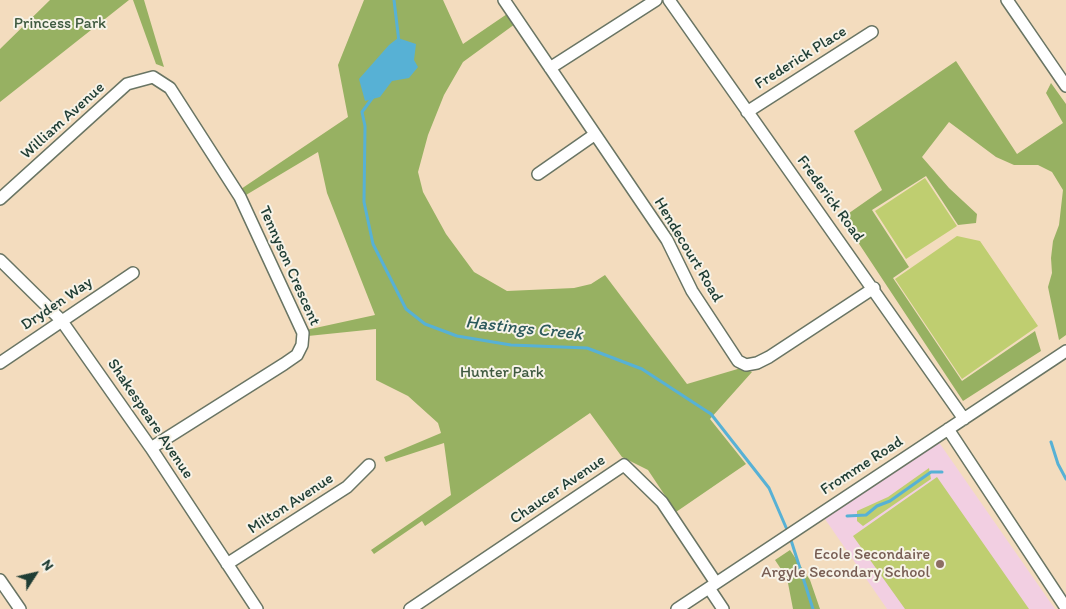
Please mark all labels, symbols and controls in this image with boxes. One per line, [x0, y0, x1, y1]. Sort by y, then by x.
park label: Princess Park [14, 14, 106, 34]
street label: Frederick Place [751, 22, 851, 94]
street label: William Avenue [17, 78, 109, 164]
street label: Frederick Road [792, 152, 868, 246]
street label: Hendecourt Road [649, 194, 727, 306]
street label: Tennyson Crescent [254, 203, 324, 329]
street label: Dryden Way [18, 273, 96, 335]
water label: Hastings Creek [464, 312, 584, 346]
street label: Shakespeare Avenue [103, 355, 197, 483]
park label: Hunter Park [460, 363, 544, 383]
street label: Fromme Road [817, 432, 907, 500]
street label: Chaucer Avenue [507, 451, 609, 529]
street label: Milton Avenue [245, 469, 337, 539]
place label: Ecole Secondaire Argyle Secondary School [761, 545, 930, 583]
north arrow [10, 549, 60, 599]
text: N [38, 556, 57, 574]
marker: Ecole Secondaire Argyle Secondary School [934, 558, 946, 570]

